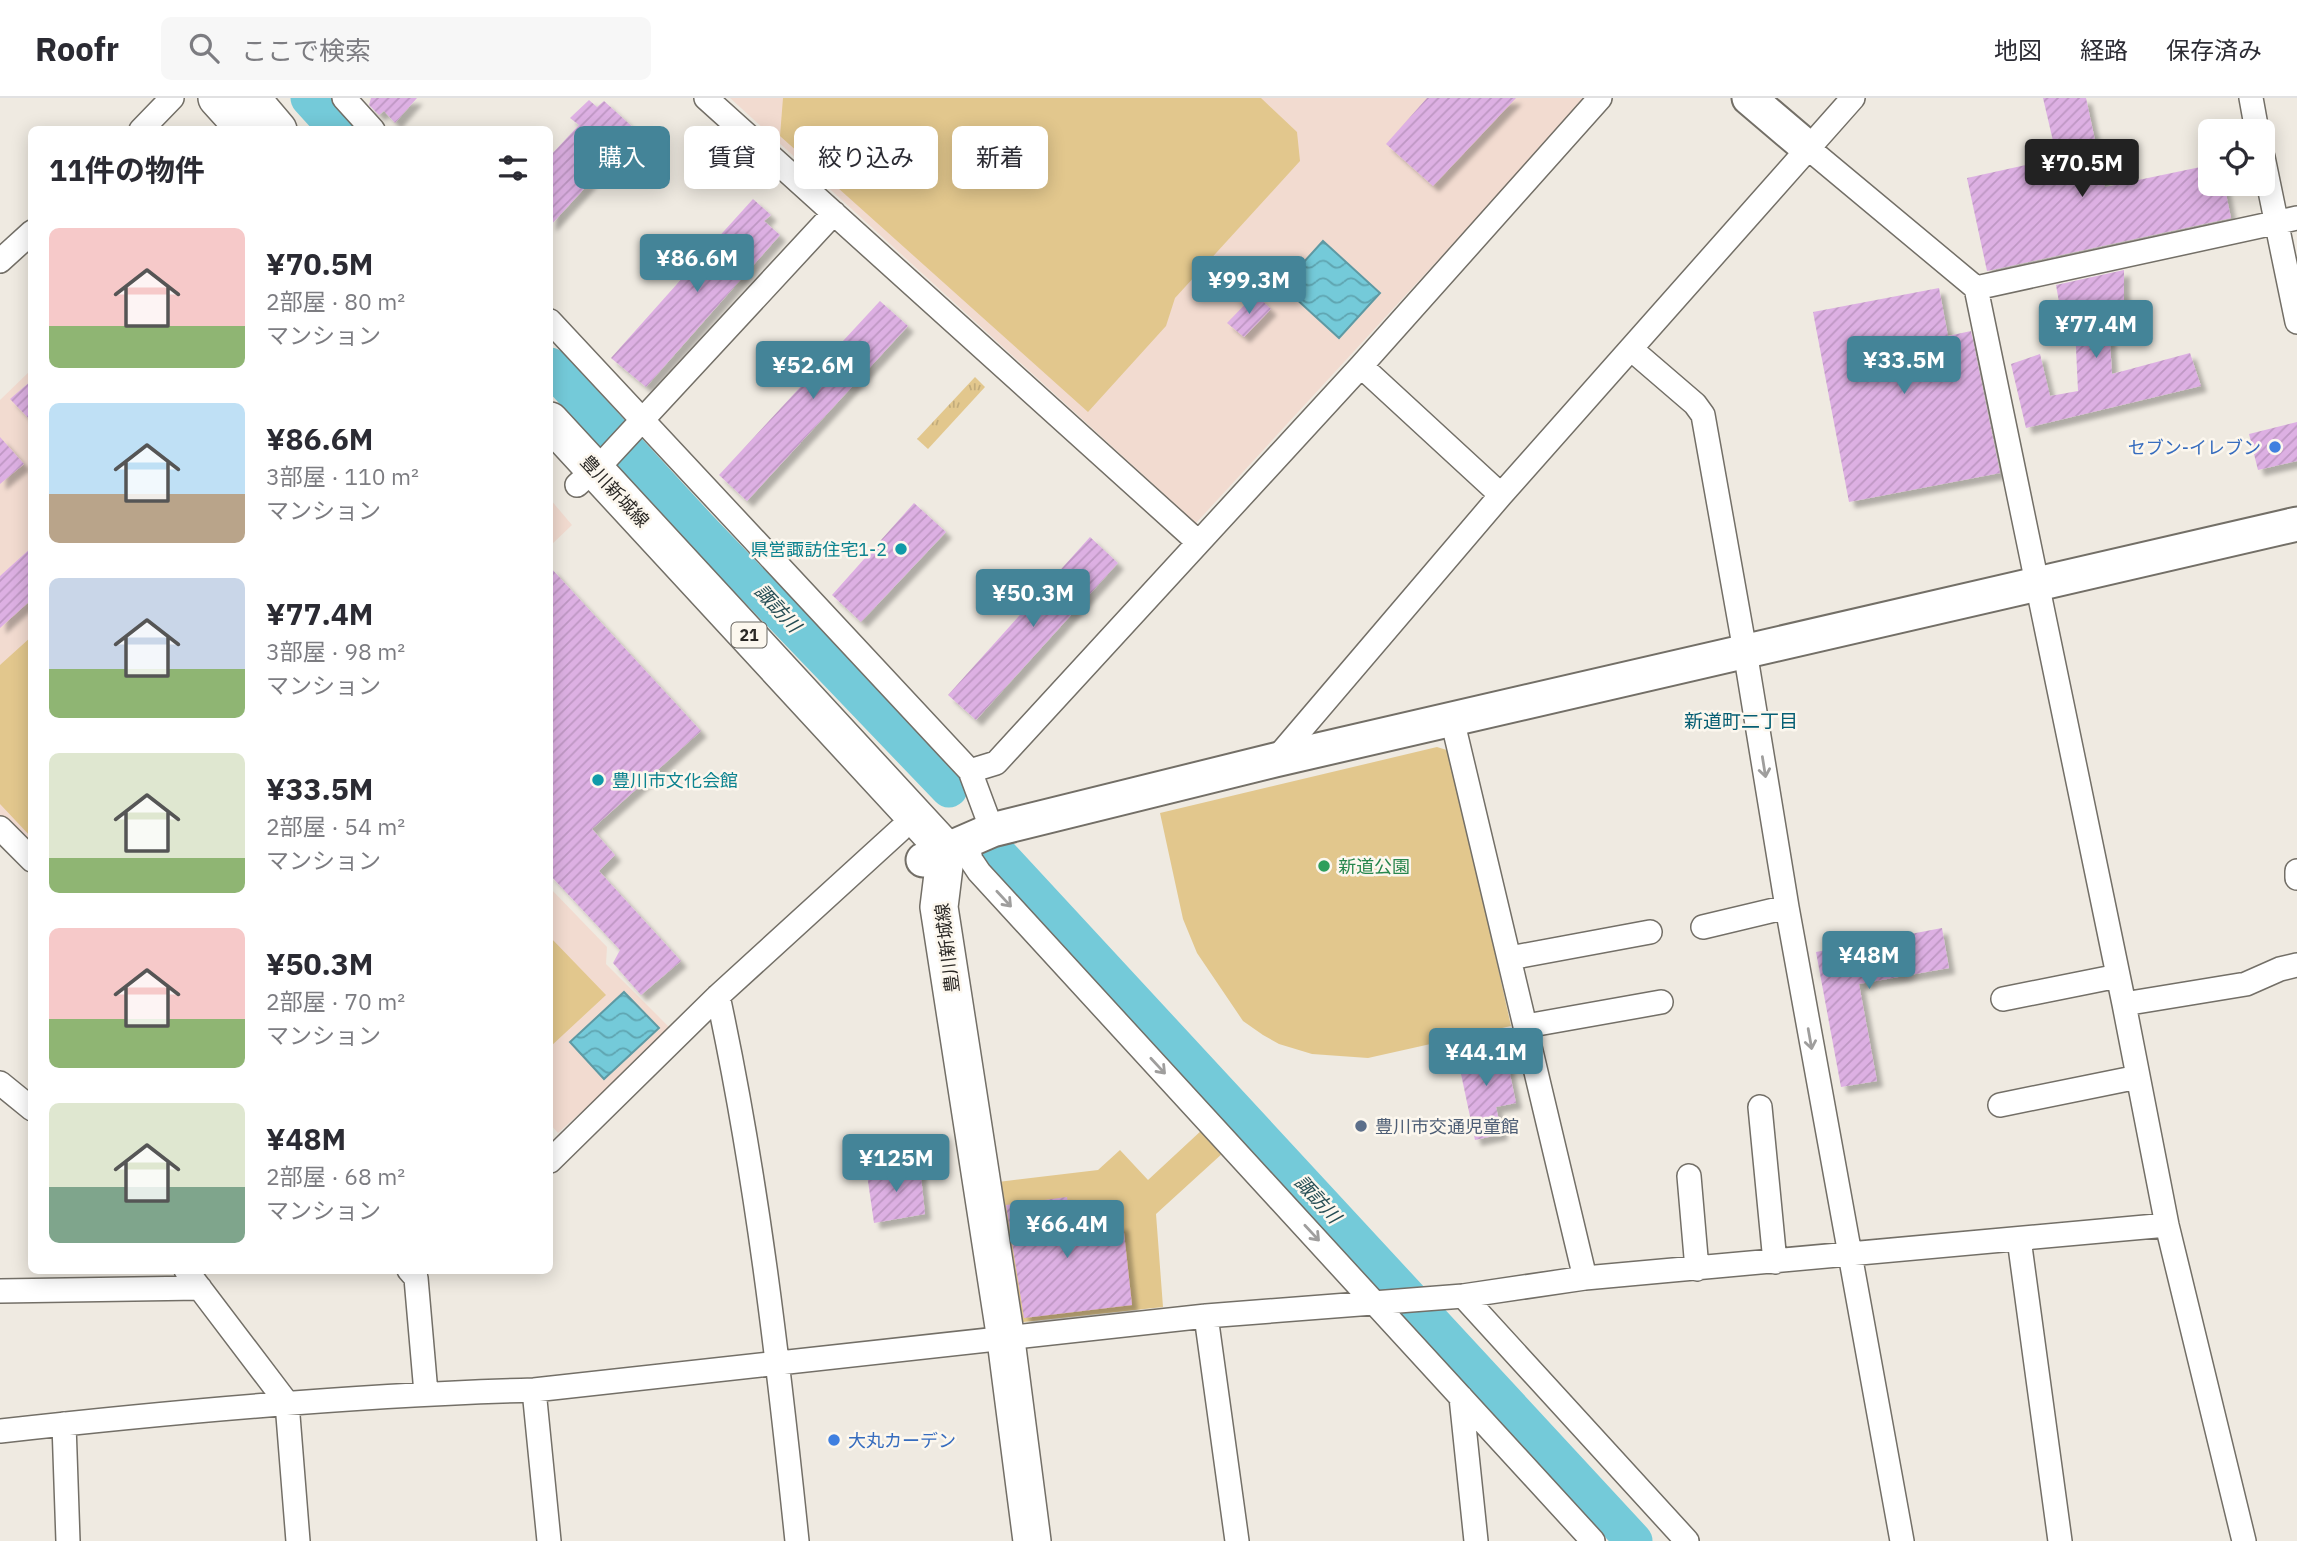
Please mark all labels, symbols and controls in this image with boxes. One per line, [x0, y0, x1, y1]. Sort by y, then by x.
search box [161, 17, 651, 80]
text: Roofr [35, 27, 119, 70]
icon: search [185, 29, 223, 67]
text: ここで検索 [241, 33, 371, 67]
text: 地図 [1994, 34, 2042, 66]
text: 経路 [2080, 34, 2128, 66]
text: 保存済み [2166, 34, 2262, 66]
map controls [2198, 119, 2275, 196]
button: locate [2198, 119, 2275, 196]
chip: 購入 [574, 126, 670, 189]
chip: 賃貸 [684, 126, 780, 189]
chip: 絞り込み [794, 126, 938, 189]
chip: 新着 [952, 126, 1048, 189]
pin: ¥70.5M [2025, 140, 2139, 199]
text: ¥70.5M [2041, 147, 2123, 177]
icon: filters [494, 149, 532, 187]
text: 11件の物件 [49, 150, 205, 189]
pin: ¥86.6M [640, 234, 754, 294]
text: ¥86.6M [656, 242, 738, 272]
text: ¥70.5M [266, 244, 373, 283]
icon: home [105, 256, 189, 340]
pin: ¥99.3M [1192, 256, 1306, 316]
text: ¥99.3M [1208, 264, 1290, 294]
text: 2部屋 · 80 m² [266, 286, 405, 316]
pin: ¥77.4M [2039, 300, 2153, 360]
text: ¥77.4M [2055, 308, 2137, 338]
text: マンション [266, 320, 381, 350]
pin: ¥33.5M [1847, 336, 1961, 396]
pin: ¥52.6M [756, 342, 870, 401]
text: ¥33.5M [1863, 344, 1945, 374]
text: ¥52.6M [772, 349, 854, 379]
text: ¥86.6M [266, 419, 373, 458]
icon: home [105, 431, 189, 515]
place label: セブン-イレブン [2128, 436, 2261, 459]
marker: セブン-イレブン [2267, 439, 2283, 455]
street label: 豊川新城線 [576, 450, 654, 532]
text: 3部屋 · 110 m² [266, 461, 419, 491]
text: マンション [266, 495, 381, 525]
place label: 県営諏訪住宅1-2 [750, 538, 887, 561]
marker: 県営諏訪住宅1-2 [893, 541, 909, 557]
pin: ¥50.3M [976, 570, 1090, 629]
text: ¥50.3M [992, 577, 1074, 607]
water label: 諏訪川 [750, 579, 808, 638]
text: ¥77.4M [266, 594, 373, 633]
icon: home [105, 606, 189, 690]
road number: 21 [732, 622, 766, 648]
text: 3部屋 · 98 m² [266, 636, 405, 666]
text: マンション [266, 670, 381, 700]
district label: 新道町二丁目 [1684, 709, 1798, 733]
one-way arrow [1758, 755, 1771, 778]
text: ¥33.5M [266, 769, 373, 808]
place label: 豊川市文化会館 [612, 769, 738, 792]
marker: 豊川市文化会館 [590, 772, 606, 788]
icon: home [105, 781, 189, 865]
text: 2部屋 · 54 m² [266, 811, 405, 841]
text: マンション [266, 845, 381, 875]
place label: 新道公園 [1338, 855, 1410, 878]
marker: 新道公園 [1316, 858, 1332, 874]
one-way arrow [995, 890, 1012, 907]
street label: 豊川新城線 [930, 902, 964, 994]
pin: ¥48M [1828, 932, 1910, 991]
text: ¥48M [1838, 939, 1900, 969]
text: ¥50.3M [266, 944, 373, 983]
icon: home [105, 956, 189, 1040]
text: 2部屋 · 70 m² [266, 986, 405, 1016]
text: マンション [266, 1020, 381, 1050]
one-way arrow [1804, 1027, 1817, 1050]
pin: ¥44.1M [1429, 1028, 1543, 1088]
text: ¥44.1M [1445, 1036, 1527, 1066]
one-way arrow [1150, 1057, 1166, 1075]
place label: 豊川市交通児童館 [1375, 1115, 1519, 1138]
marker: 豊川市交通児童館 [1353, 1118, 1369, 1134]
text: ¥48M [266, 1119, 346, 1158]
icon: home [105, 1131, 189, 1215]
pin: ¥125M [847, 1134, 945, 1194]
text: ¥125M [858, 1142, 934, 1172]
text: 2部屋 · 68 m² [266, 1161, 405, 1191]
water label: 諏訪川 [1290, 1170, 1348, 1229]
text: マンション [266, 1195, 381, 1225]
pin: ¥66.4M [1010, 1200, 1124, 1260]
text: ¥66.4M [1026, 1208, 1108, 1238]
one-way arrow [1304, 1224, 1321, 1241]
place label: 大丸カーデン [848, 1429, 956, 1452]
marker: 大丸カーデン [826, 1432, 842, 1448]

